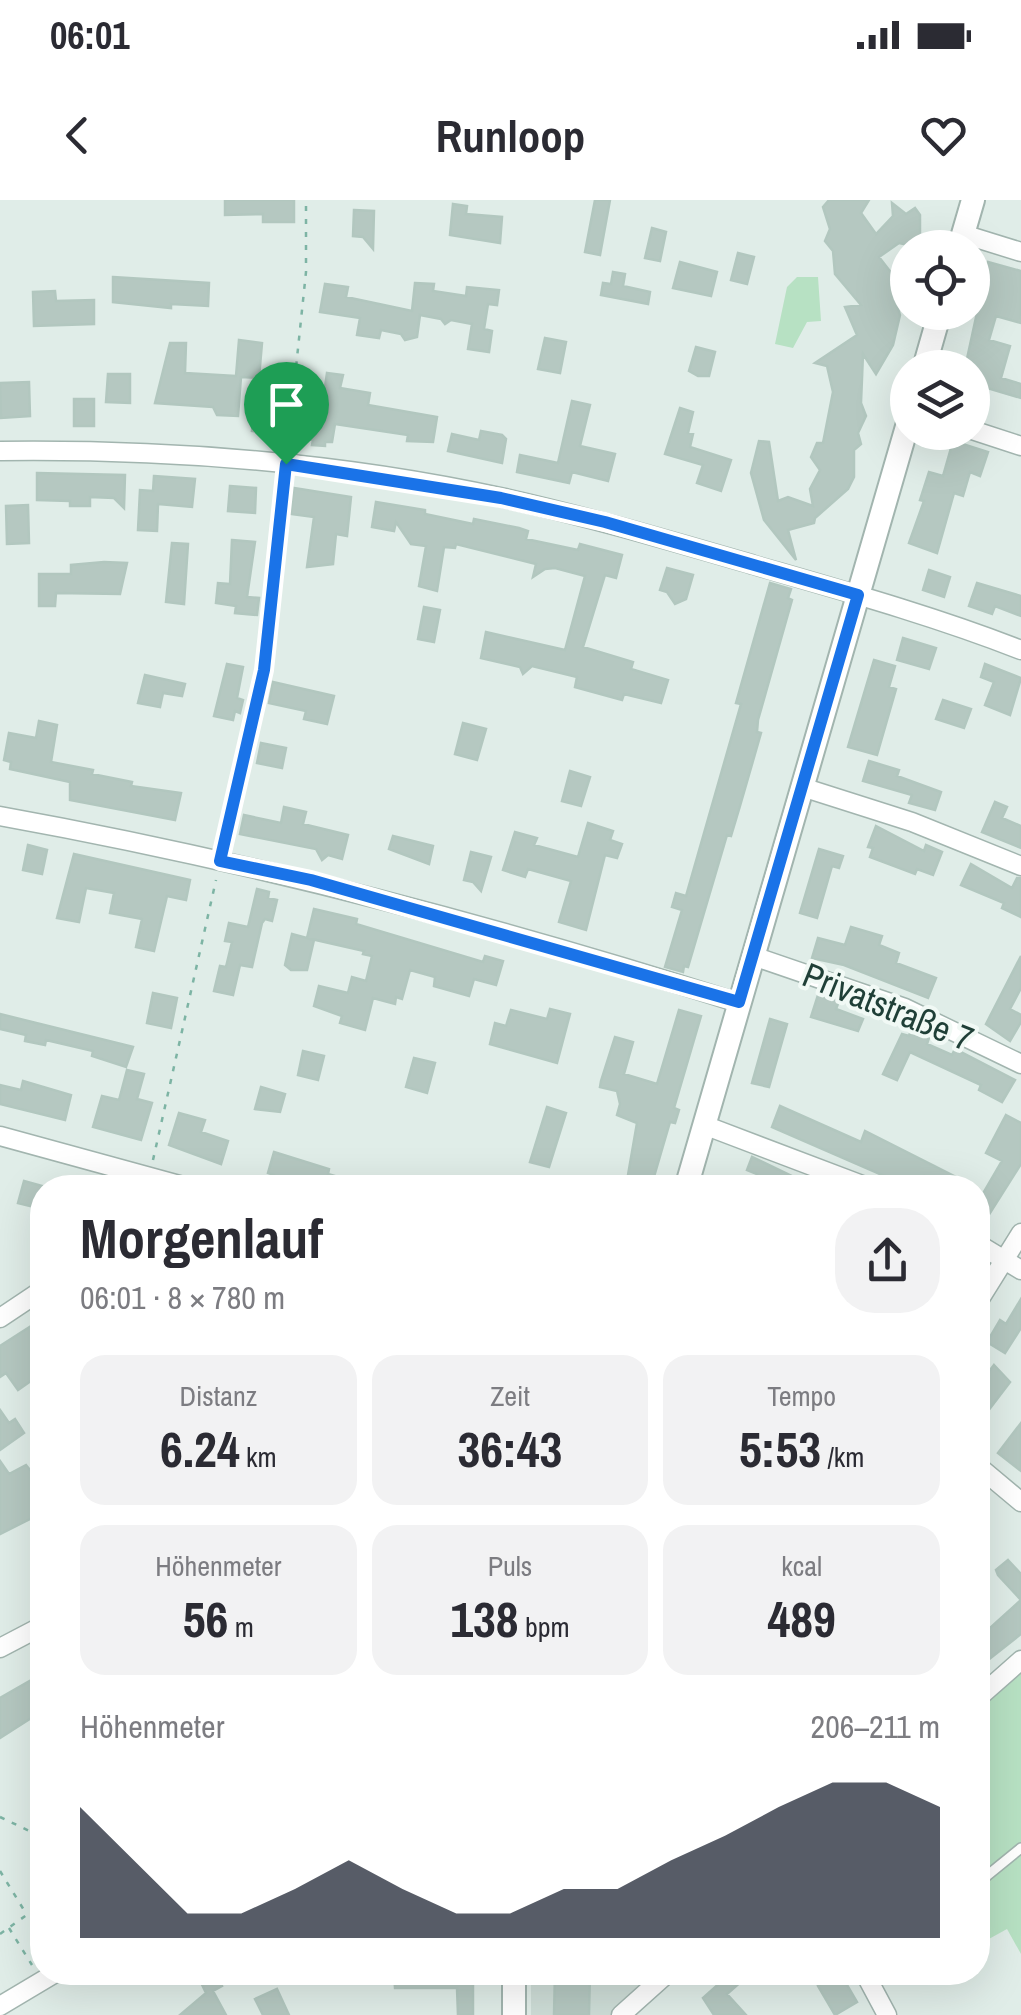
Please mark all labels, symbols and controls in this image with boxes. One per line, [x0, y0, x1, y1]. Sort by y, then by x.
text: 06:01 [50, 10, 130, 61]
text: Runloop [436, 105, 585, 166]
icon: back [50, 108, 105, 163]
icon: heart [916, 108, 971, 163]
map controls [890, 230, 990, 450]
button: locate [890, 230, 990, 330]
button: layers [890, 350, 990, 450]
pin [244, 362, 329, 465]
icon: arrive [259, 377, 314, 432]
street label: Privatstraße 7 [796, 951, 981, 1062]
text: Morgenlauf [80, 1201, 323, 1275]
button: share [835, 1208, 940, 1313]
text: 06:01 · 8 × 780 m [80, 1276, 285, 1319]
text: Distanz [179, 1377, 257, 1415]
text: Zeit [490, 1377, 530, 1415]
text: Tempo [767, 1377, 836, 1415]
text: 6.24 [160, 1415, 240, 1483]
text: 36:43 [458, 1415, 562, 1483]
text: 5:53 [739, 1415, 821, 1483]
text: km [240, 1438, 277, 1476]
text: /km [821, 1438, 864, 1476]
text: Höhenmeter [155, 1547, 282, 1585]
text: Puls [488, 1547, 532, 1585]
text: kcal [781, 1547, 822, 1585]
text: 56 [183, 1585, 228, 1653]
text: 138 [450, 1585, 519, 1653]
text: 489 [767, 1585, 836, 1653]
text: m [228, 1608, 254, 1646]
text: bpm [519, 1608, 570, 1646]
text: Höhenmeter [80, 1705, 224, 1748]
text: 206–211 m [811, 1705, 940, 1748]

